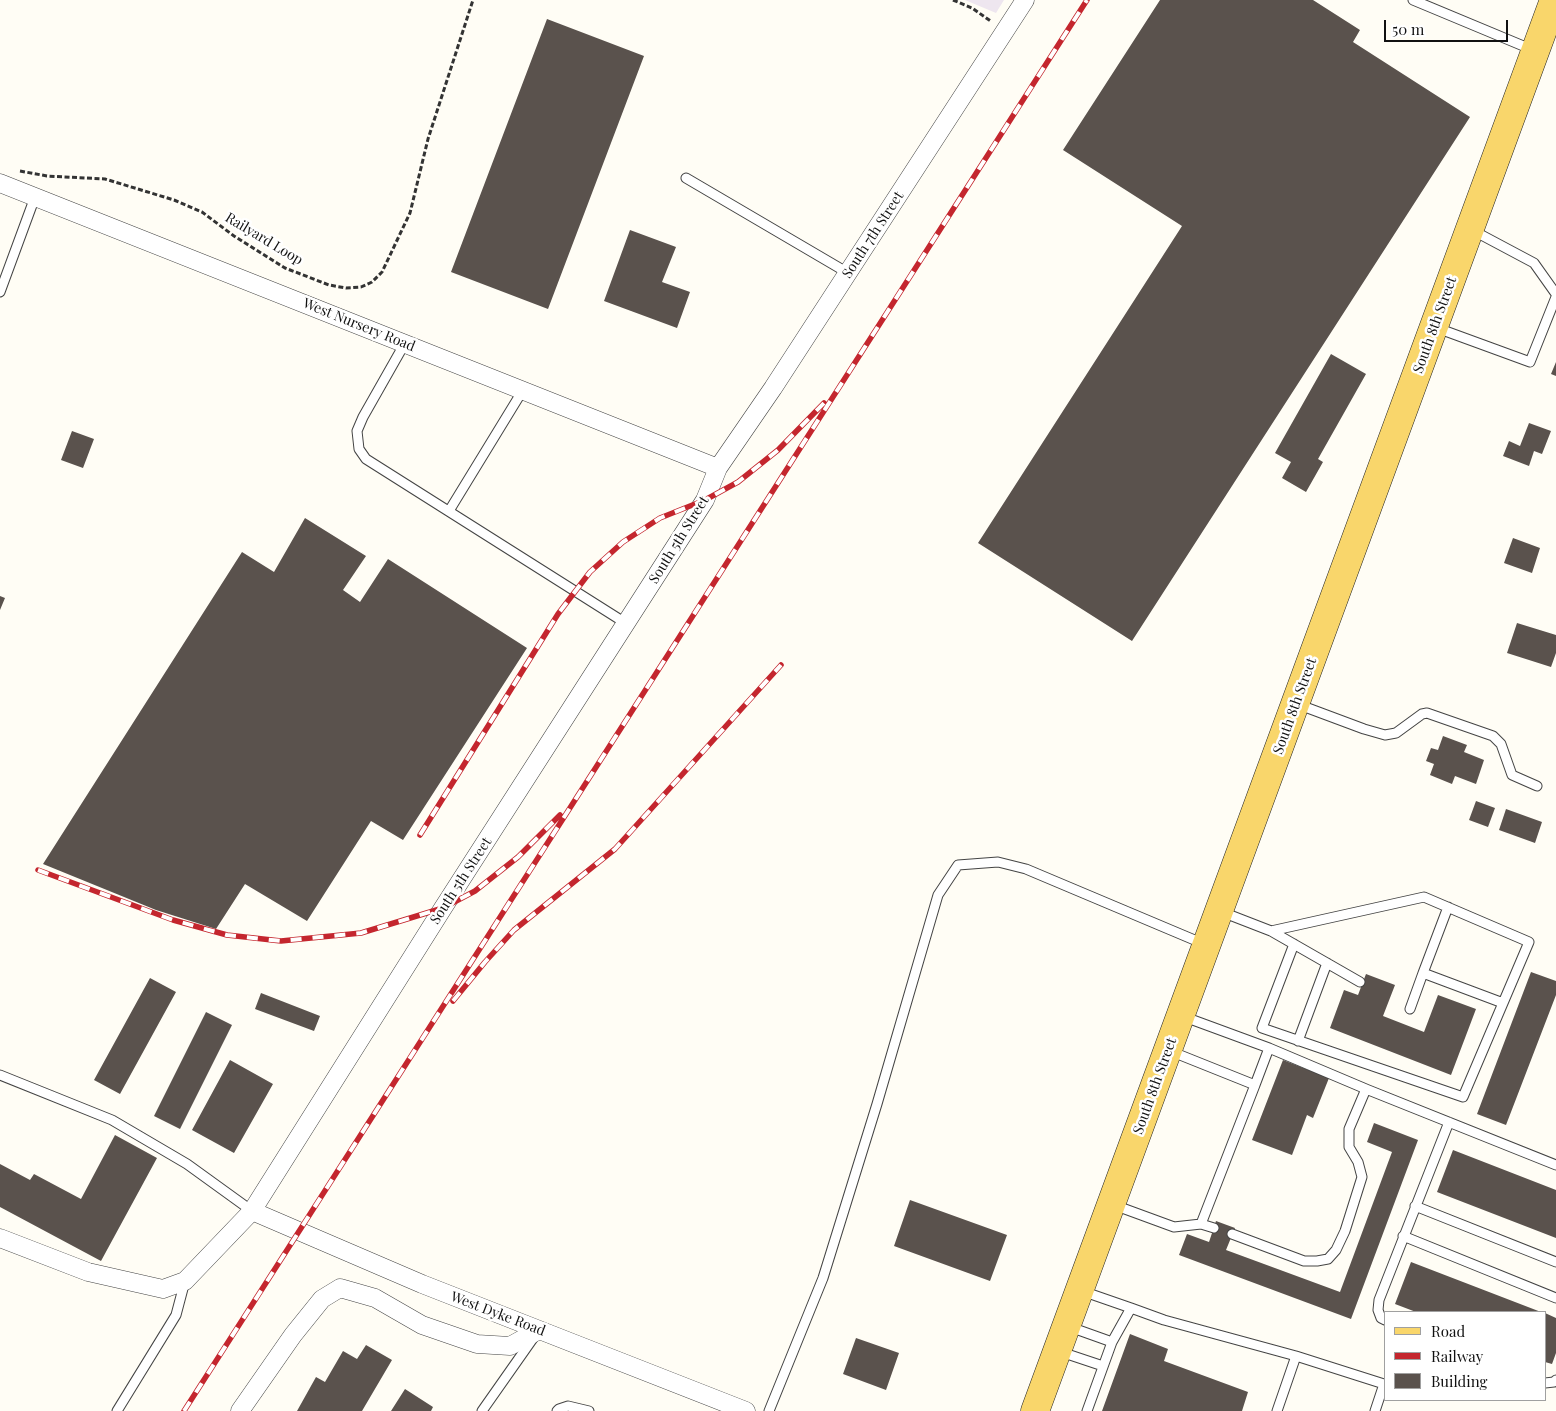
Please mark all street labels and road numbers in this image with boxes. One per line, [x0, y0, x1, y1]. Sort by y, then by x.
street label: South 7th Street [839, 188, 907, 282]
street label: Railyard Loop [222, 209, 306, 269]
street label: South 8th Street [1410, 274, 1460, 376]
street label: West Nursery Road [300, 295, 418, 355]
street label: South 5th Street [645, 493, 713, 587]
street label: South 8th Street [1270, 655, 1320, 757]
street label: South 5th Street [427, 834, 495, 928]
street label: South 8th Street [1130, 1035, 1180, 1137]
street label: West Dyke Road [448, 1288, 548, 1340]

